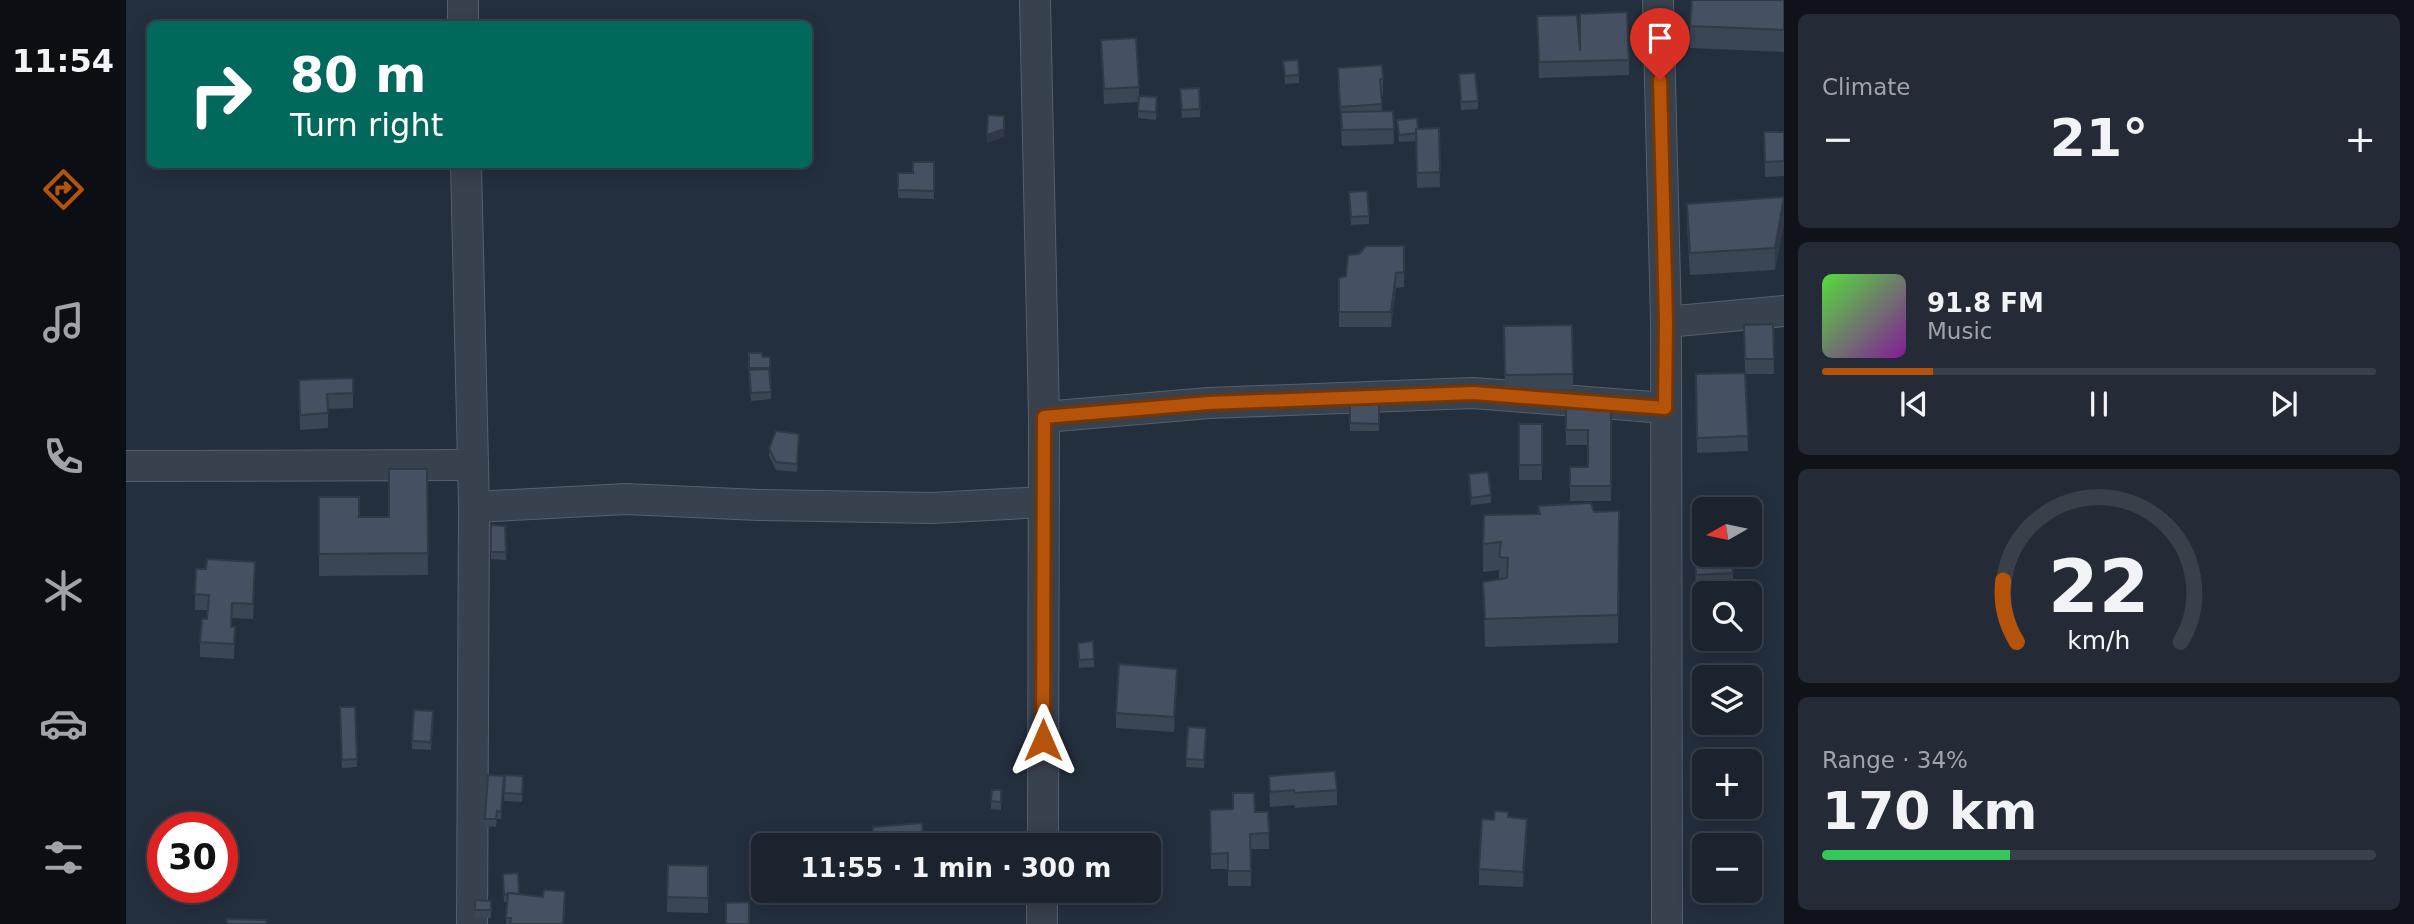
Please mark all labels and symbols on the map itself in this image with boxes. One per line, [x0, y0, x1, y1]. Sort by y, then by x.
pin [1630, 8, 1690, 80]
north arrow [1692, 497, 1762, 567]
position arrow [1006, 703, 1080, 777]
speed limit sign: 30 [147, 812, 238, 903]

